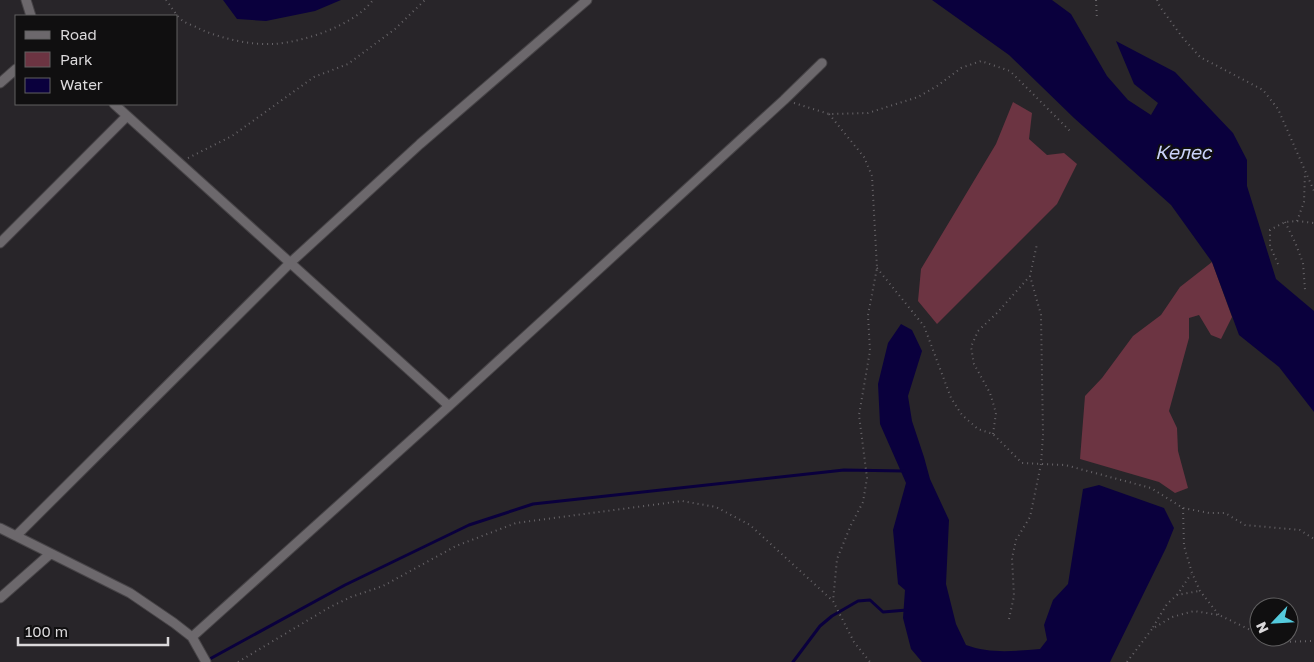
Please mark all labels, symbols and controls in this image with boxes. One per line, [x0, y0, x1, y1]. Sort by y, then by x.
legend [15, 15, 178, 105]
text: Road [60, 25, 97, 43]
text: Park [60, 50, 93, 68]
text: Water [60, 75, 103, 93]
water label: Келес [1155, 140, 1213, 163]
north arrow [1249, 597, 1299, 647]
scale bar [18, 614, 168, 646]
text: N [1252, 619, 1272, 636]
text: 100 m [25, 622, 68, 640]

